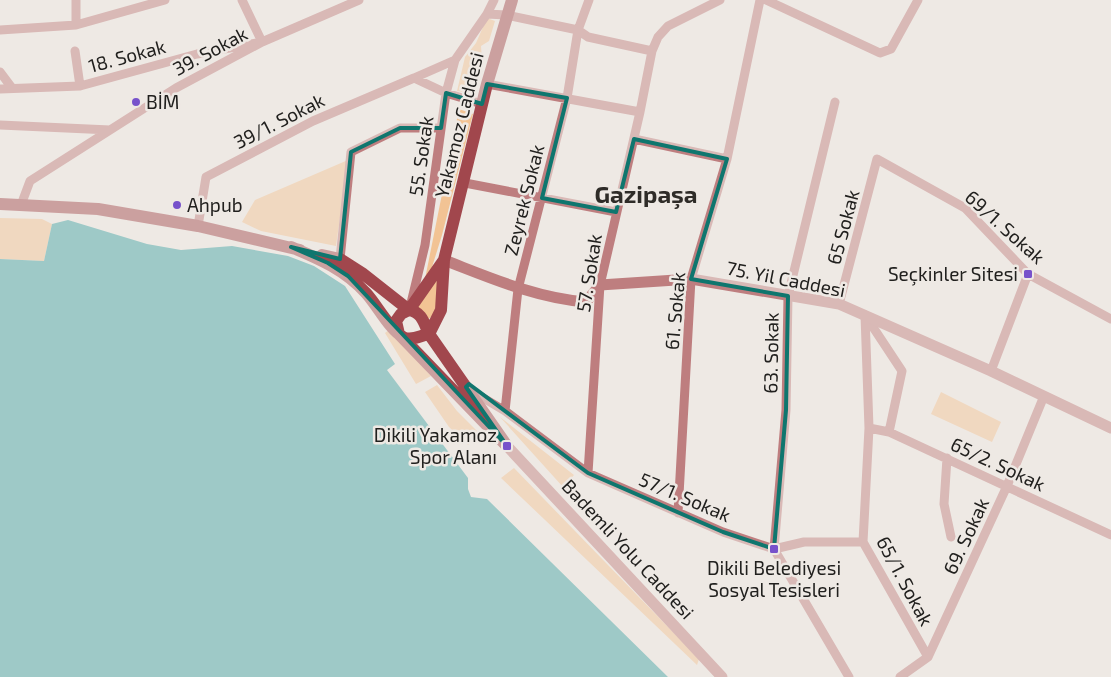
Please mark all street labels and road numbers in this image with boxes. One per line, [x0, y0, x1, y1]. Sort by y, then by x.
street label: 39. Sokak [168, 21, 251, 80]
street label: 18. Sokak [86, 34, 168, 77]
street label: Yakamoz Caddesi [429, 50, 488, 200]
street label: 39/1. Sokak [230, 88, 328, 153]
street label: 55. Sokak [404, 114, 438, 197]
street label: Zeyrek Sokak [499, 142, 548, 258]
street label: 69/1. Sokak [961, 185, 1050, 268]
street label: 65 Sokak [822, 187, 864, 267]
street label: 57. Sokak [571, 232, 606, 314]
street label: 75. Yil Caddesi [725, 256, 847, 301]
street label: 61. Sokak [660, 271, 689, 351]
street label: 63. Sokak [758, 312, 783, 394]
street label: 65/2. Sokak [947, 432, 1049, 496]
street label: 57/1. Sokak [636, 467, 735, 526]
street label: Bademli Yolu Caddesi [558, 474, 699, 623]
street label: 69. Sokak [938, 494, 993, 578]
street label: 65/1. Sokak [872, 532, 939, 630]

